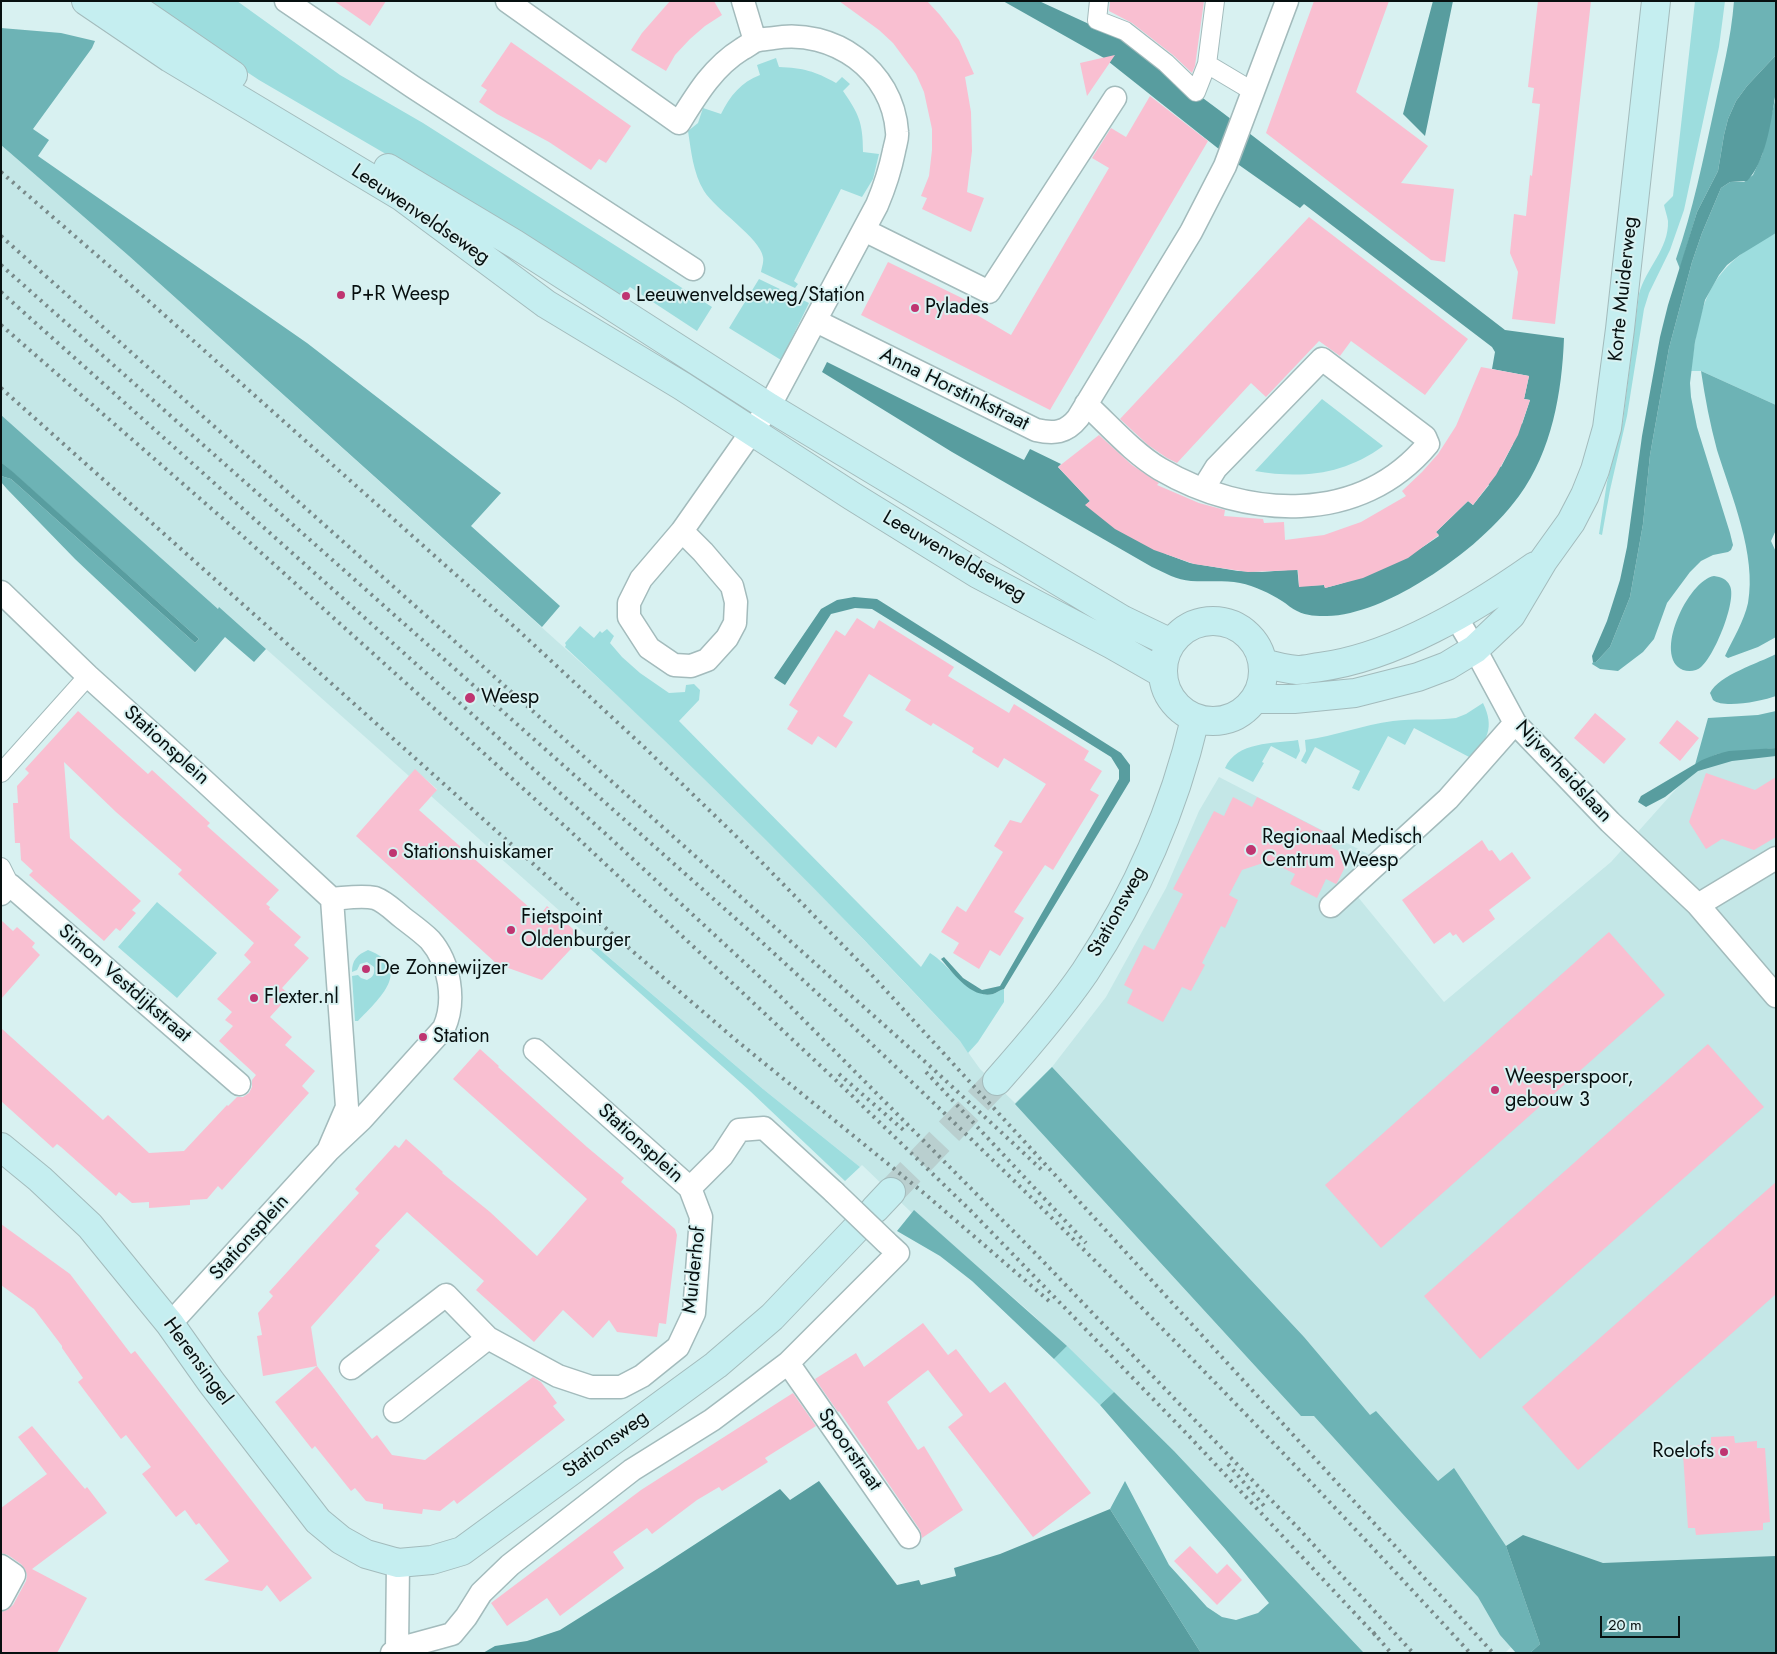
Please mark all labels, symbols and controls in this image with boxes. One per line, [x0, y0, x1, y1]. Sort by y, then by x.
street label: Leeuwenveldseweg [346, 160, 494, 270]
street label: Korte Muiderweg [1604, 215, 1644, 363]
place label: P+R Weesp [351, 283, 450, 307]
place label: Leeuwenveldseweg/Station [636, 284, 865, 308]
marker: P+R Weesp [335, 289, 347, 301]
marker: Leeuwenveldseweg/Station [620, 290, 632, 302]
place label: Pylades [925, 296, 989, 320]
marker: Pylades [909, 302, 921, 314]
street label: Anna Horstinkstraat [875, 343, 1033, 437]
street label: Leeuwenveldseweg [878, 506, 1030, 608]
place label: Weesp [481, 686, 539, 710]
marker: Weesp [463, 691, 477, 705]
street label: Stationsplein [118, 701, 214, 791]
street label: Nijverheidslaan [1509, 716, 1617, 828]
place label: Regionaal Medisch Centrum Weesp [1262, 826, 1423, 873]
place label: Stationshuiskamer [403, 841, 553, 865]
marker: Regionaal Medisch Centrum Weesp [1244, 843, 1258, 857]
marker: Stationshuiskamer [387, 847, 399, 859]
street label: Stationsweg [1083, 863, 1153, 961]
place label: Fietspoint Oldenburger [521, 906, 631, 953]
street label: Simon Vestdijkstraat [53, 920, 195, 1048]
marker: Fietspoint Oldenburger [505, 924, 517, 936]
place label: De Zonnewijzer [376, 957, 508, 981]
marker: De Zonnewijzer [360, 963, 372, 975]
place label: Flexter.nl [264, 986, 339, 1010]
marker: Flexter.nl [248, 992, 260, 1004]
place label: Station [433, 1025, 490, 1049]
marker: Station [417, 1031, 429, 1043]
place label: Weesperspoor, gebouw 3 [1505, 1066, 1634, 1113]
marker: Weesperspoor, gebouw 3 [1489, 1084, 1501, 1096]
street label: Stationsplein [592, 1099, 688, 1189]
street label: Stationsplein [205, 1190, 295, 1286]
street label: Muiderhof [678, 1225, 712, 1315]
street label: Herensingel [157, 1314, 237, 1410]
street label: Spoorstraat [812, 1404, 886, 1496]
street label: Stationsweg [559, 1406, 653, 1484]
place label: Roelofs [1652, 1440, 1714, 1464]
marker: Roelofs [1718, 1446, 1730, 1458]
scale bar [1602, 1606, 1682, 1638]
text: 20 m [1608, 1614, 1642, 1636]

